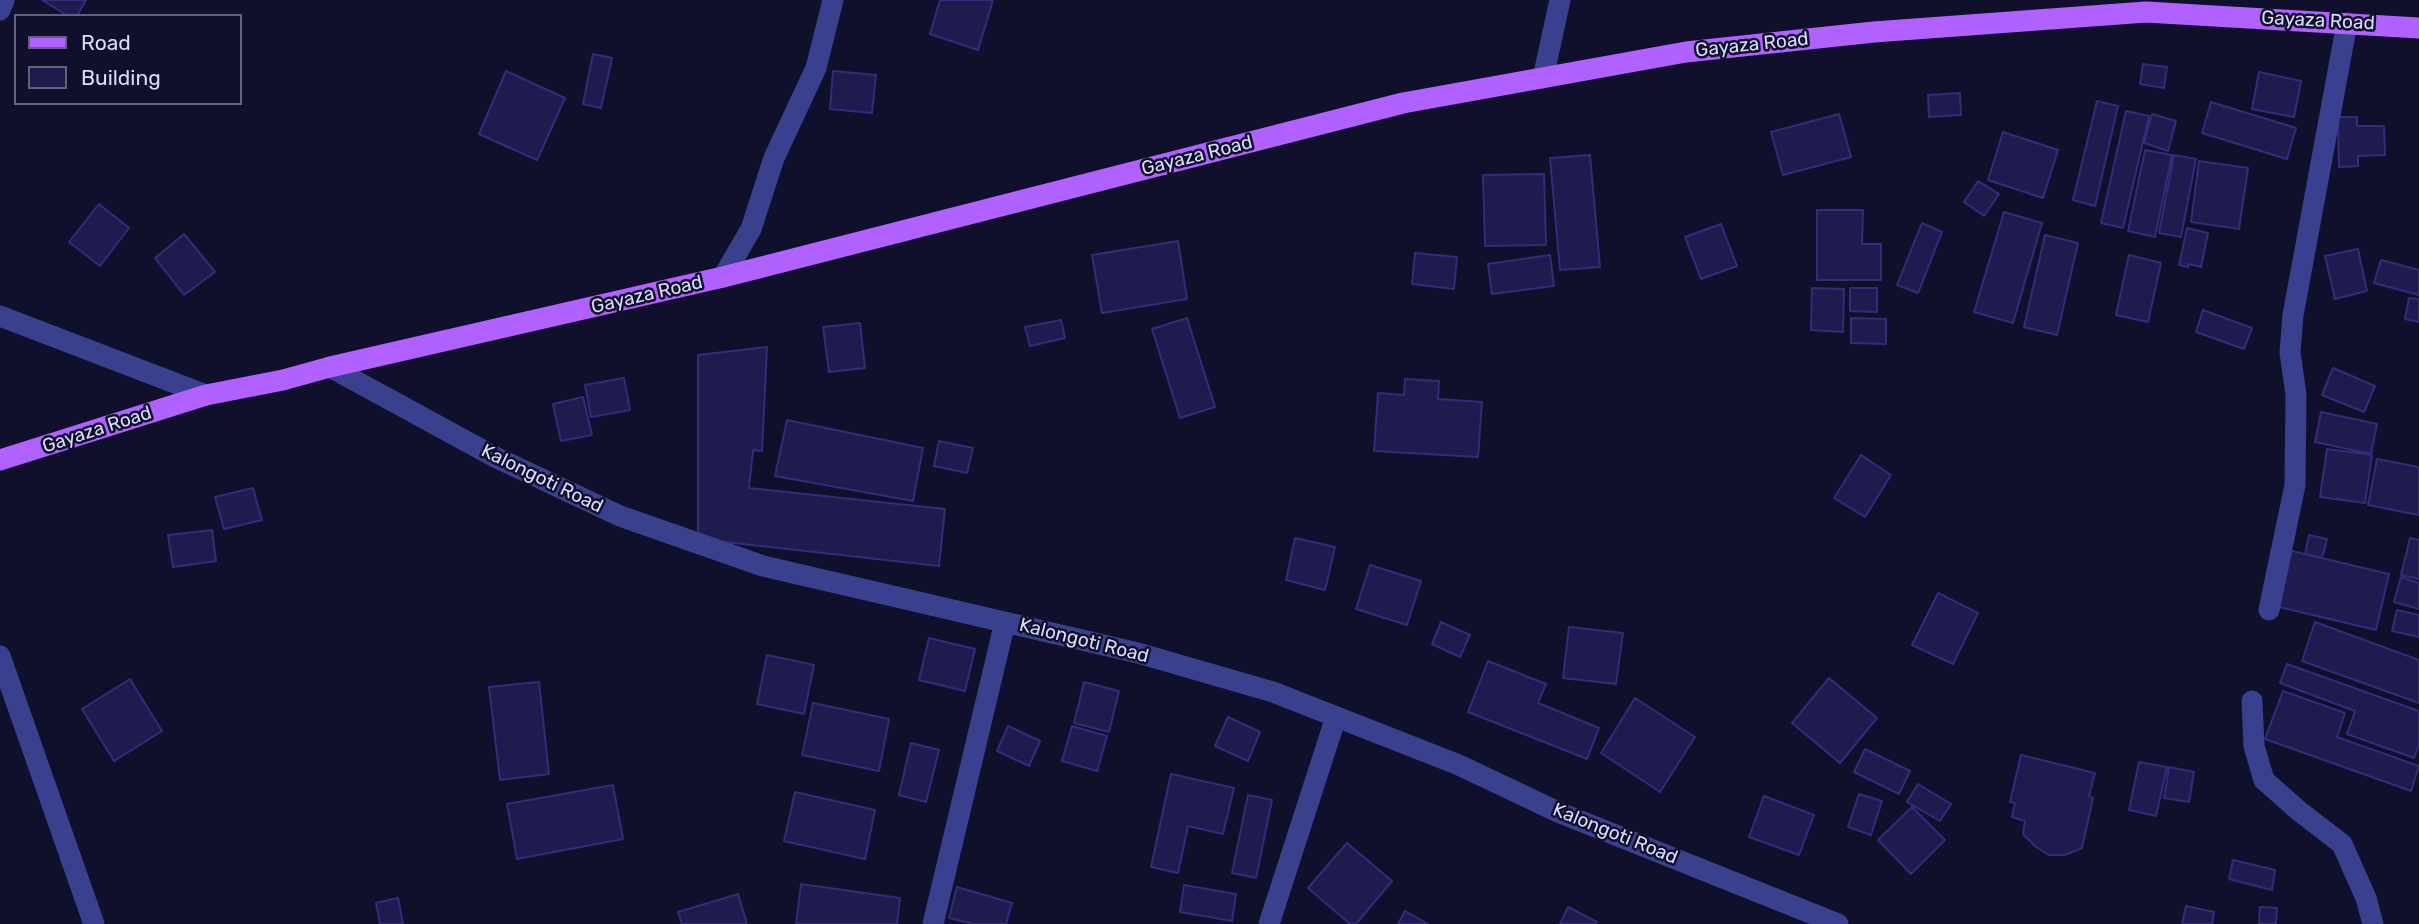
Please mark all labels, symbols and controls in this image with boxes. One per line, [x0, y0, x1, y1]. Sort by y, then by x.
street label: Gayaza Road [2261, 7, 2375, 35]
legend [14, 14, 242, 105]
street label: Gayaza Road [1694, 28, 1810, 62]
text: Road [81, 30, 131, 55]
text: Building [81, 65, 161, 90]
street label: Gayaza Road [1139, 131, 1255, 181]
street label: Gayaza Road [589, 271, 705, 319]
street label: Gayaza Road [39, 402, 155, 458]
street label: Kalongoti Road [477, 440, 607, 518]
street label: Kalongoti Road [1017, 614, 1151, 668]
street label: Kalongoti Road [1549, 799, 1681, 869]

